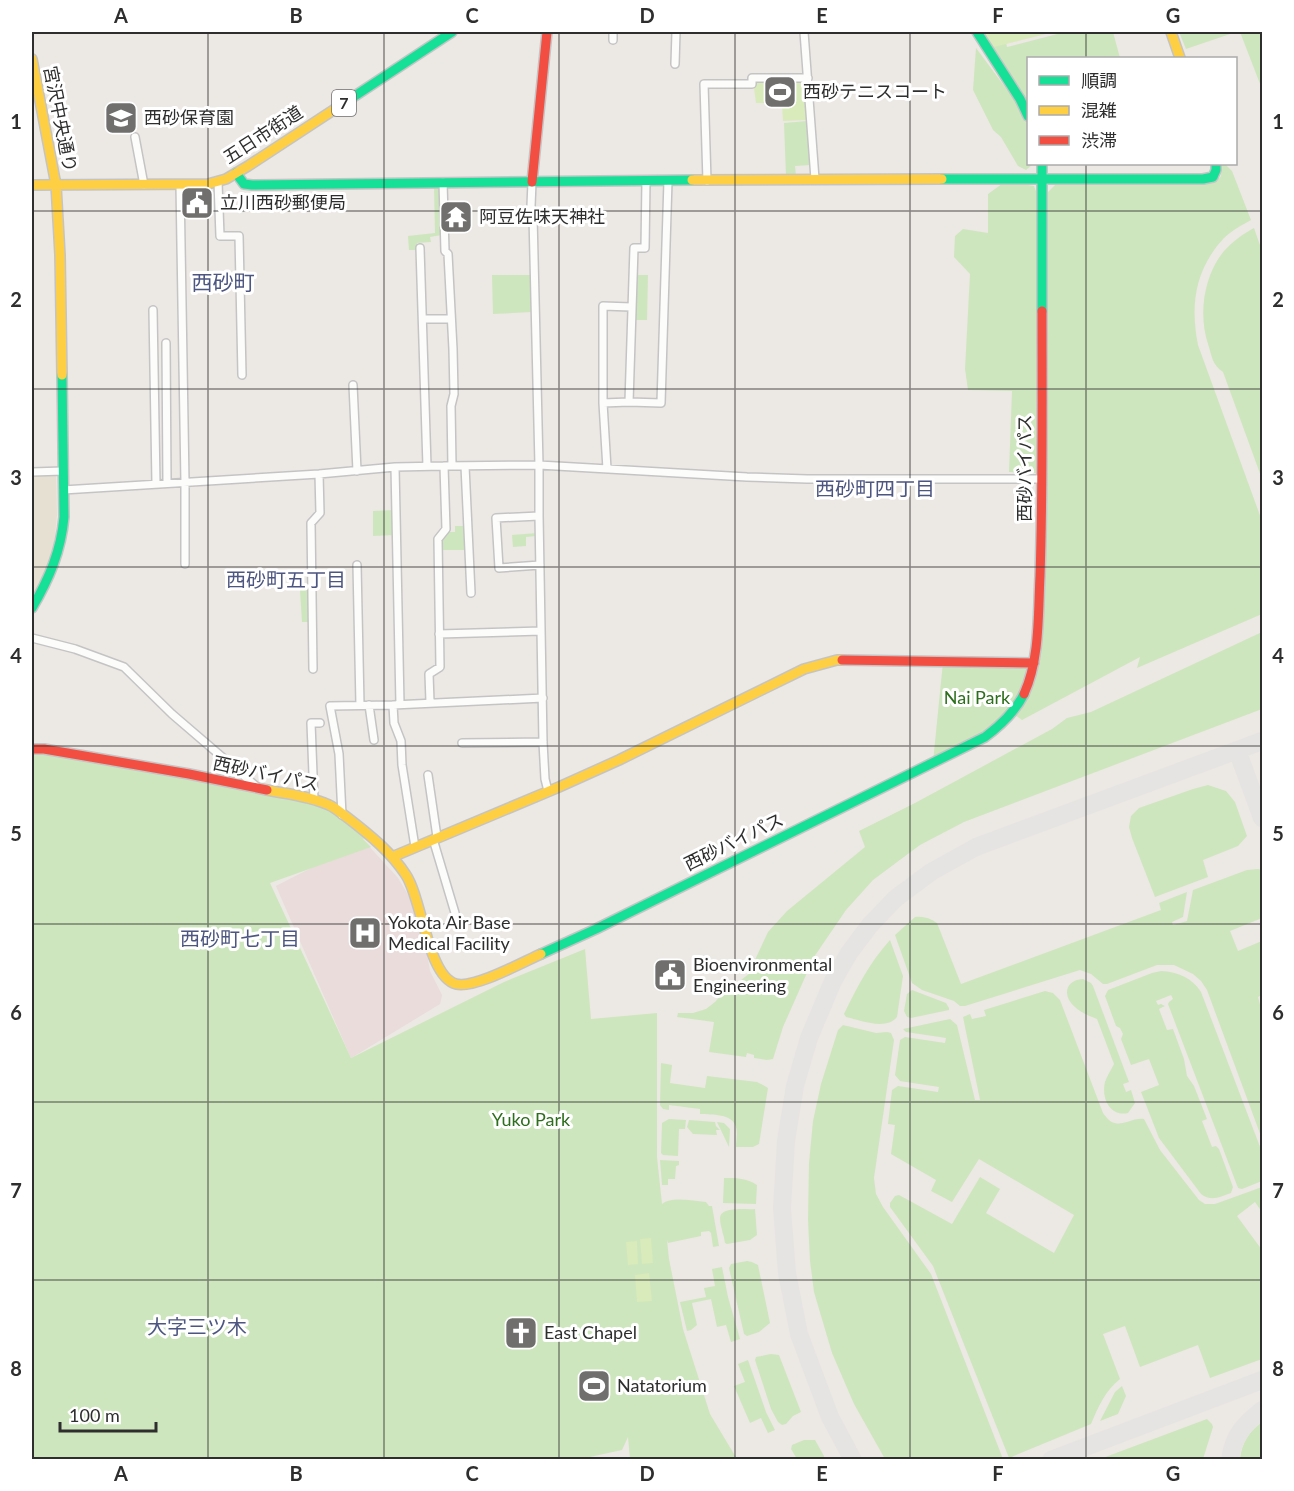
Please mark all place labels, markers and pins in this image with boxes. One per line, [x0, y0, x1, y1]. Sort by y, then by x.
sports icon: 西砂テニスコート [762, 74, 798, 110]
place label: 西砂テニスコート [803, 80, 947, 102]
school or university icon: 西砂保育園 [103, 100, 139, 136]
place label: 西砂保育園 [144, 106, 234, 128]
public building icon: 立川西砂郵便局 [179, 185, 215, 221]
place label: 立川西砂郵便局 [220, 191, 346, 213]
temple icon: 阿豆佐味天神社 [438, 199, 474, 235]
place label: 阿豆佐味天神社 [479, 205, 605, 227]
place label: Yokota Air Base Medical Facility [388, 911, 511, 954]
hospital icon: Yokota Air Base Medical Facility [347, 915, 383, 951]
place label: Bioenvironmental Engineering [693, 953, 832, 996]
public building icon: Bioenvironmental Engineering [652, 957, 688, 993]
church icon: East Chapel [503, 1315, 539, 1351]
place label: East Chapel [544, 1321, 637, 1343]
sports icon: Natatorium [576, 1368, 612, 1404]
place label: Natatorium [617, 1374, 707, 1396]

